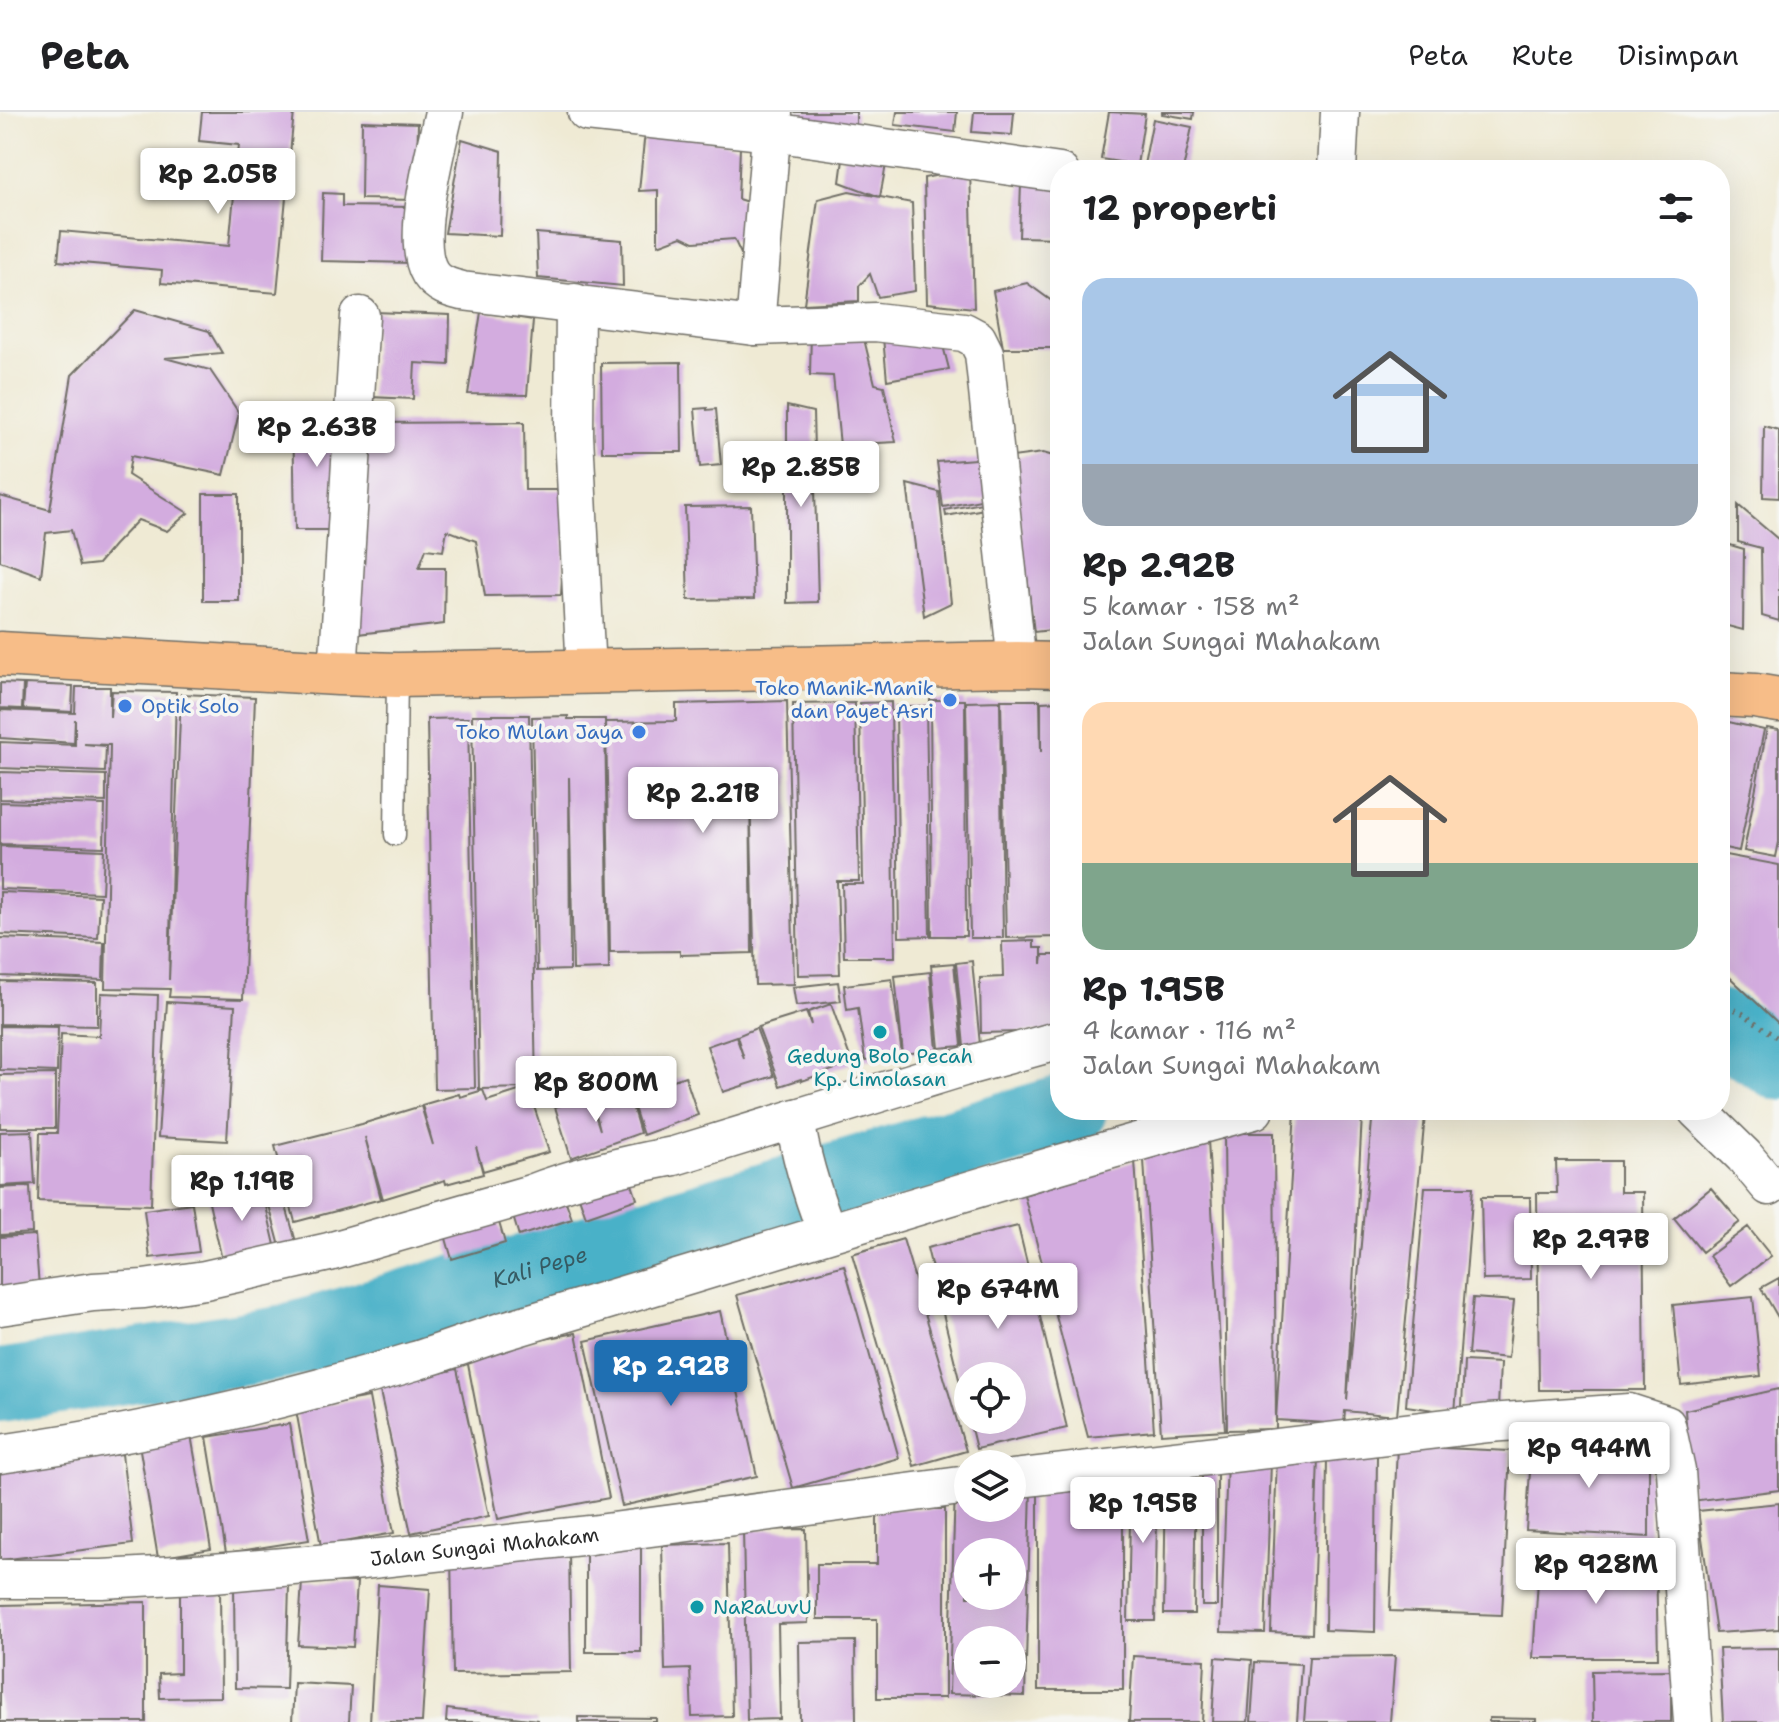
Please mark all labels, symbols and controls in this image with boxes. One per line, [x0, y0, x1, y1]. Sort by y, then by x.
text: Peta [40, 30, 129, 81]
text: Peta [1408, 36, 1468, 74]
text: Rute [1512, 36, 1574, 74]
text: Disimpan [1618, 36, 1739, 74]
pin: Rp 2.05B [135, 148, 301, 216]
text: Rp 2.05B [158, 156, 278, 191]
text: 12 properti [1082, 185, 1277, 231]
icon: filters [1654, 186, 1698, 230]
icon: home [1318, 330, 1462, 474]
pin: Rp 2.63B [234, 401, 400, 469]
text: Rp 2.63B [257, 409, 377, 444]
pin: Rp 2.85B [718, 441, 884, 509]
text: Rp 2.85B [741, 449, 861, 484]
text: Rp 2.92B [1082, 542, 1235, 588]
text: 5 kamar · 158 m² [1082, 588, 1300, 623]
text: Jalan Sungai Mahakam [1082, 623, 1381, 658]
place label: Toko Manik-Manik dan Payet Asri [755, 675, 934, 724]
marker: Toko Manik-Manik dan Payet Asri [941, 691, 959, 709]
place label: Optik Solo [141, 693, 239, 719]
marker: Optik Solo [116, 697, 134, 715]
place label: Toko Mulan Jaya [456, 719, 624, 745]
marker: Toko Mulan Jaya [630, 723, 648, 741]
icon: home [1318, 754, 1462, 898]
pin: Rp 2.21B [620, 767, 786, 835]
text: Rp 2.21B [646, 775, 760, 810]
text: Rp 1.95B [1082, 966, 1225, 1012]
text: 4 kamar · 116 m² [1082, 1012, 1296, 1047]
marker: Gedung Bolo Pecah Kp. Limolasan [871, 1023, 889, 1041]
place label: Gedung Bolo Pecah Kp. Limolasan [787, 1043, 973, 1092]
text: Jalan Sungai Mahakam [1082, 1047, 1381, 1082]
pin: Rp 800M [522, 1056, 670, 1124]
text: Rp 800M [534, 1064, 658, 1099]
pin: Rp 1.19B [159, 1155, 325, 1223]
text: Rp 1.19B [189, 1163, 295, 1198]
pin: Rp 2.97B [1508, 1213, 1674, 1281]
text: Rp 2.97B [1532, 1221, 1650, 1256]
water label: Kali Pepe [489, 1239, 591, 1294]
pin: Rp 674M [924, 1263, 1072, 1331]
text: Rp 674M [936, 1271, 1060, 1306]
pin: Rp 2.92B [588, 1340, 754, 1408]
text: Rp 2.92B [612, 1348, 730, 1383]
map controls [954, 1362, 1026, 1698]
button: locate [954, 1362, 1026, 1434]
pin: Rp 944M [1515, 1422, 1663, 1490]
text: Rp 944M [1527, 1430, 1651, 1465]
button: layers [954, 1450, 1026, 1522]
pin: Rp 1.95B [1060, 1477, 1226, 1545]
text: Rp 1.95B [1088, 1485, 1198, 1520]
street label: Jalan Sungai Mahakam [369, 1521, 600, 1572]
button: + [954, 1538, 1026, 1610]
pin: Rp 928M [1522, 1538, 1670, 1606]
text: Rp 928M [1534, 1546, 1658, 1581]
place label: NaRaLuvU [713, 1594, 812, 1620]
marker: NaRaLuvU [688, 1598, 706, 1616]
button: − [954, 1626, 1026, 1698]

